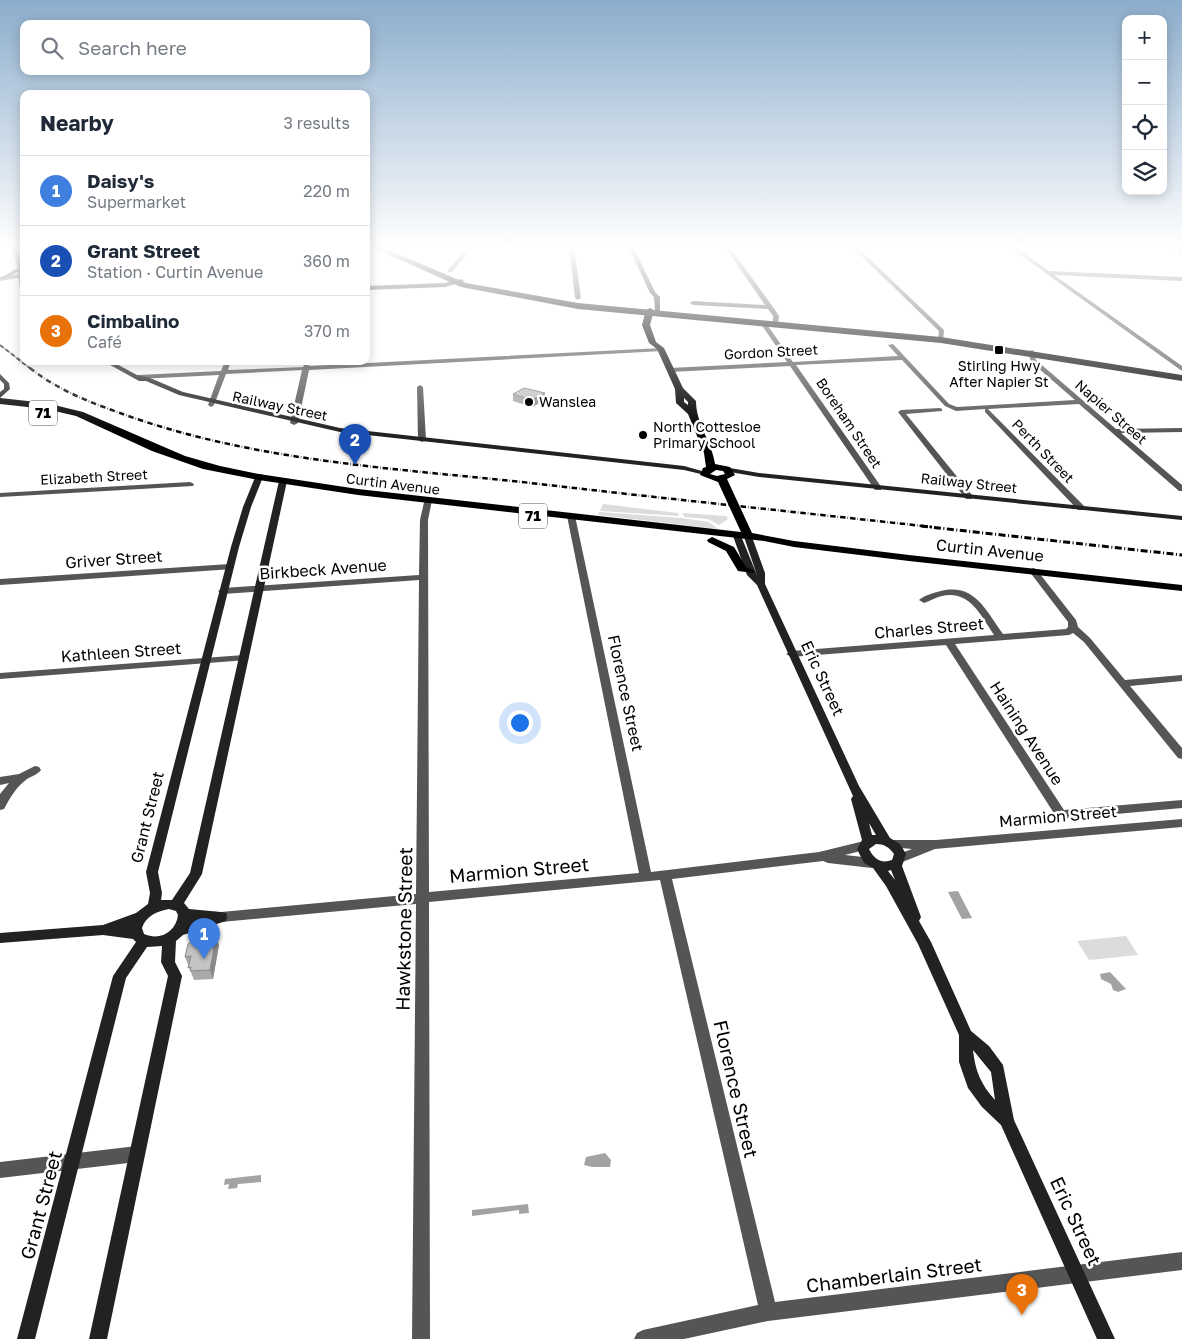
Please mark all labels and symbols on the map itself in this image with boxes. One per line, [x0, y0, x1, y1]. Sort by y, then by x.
street label: Gordon Street [724, 341, 818, 362]
marker: Stirling Hwy After Napier St [993, 344, 1005, 356]
place label: Stirling Hwy After Napier St [949, 357, 1049, 390]
street label: Boreham Street [813, 374, 886, 471]
street label: Napier Street [1072, 376, 1151, 447]
street label: Railway Street [231, 387, 329, 424]
place label: Wanslea [539, 393, 596, 410]
marker: Wanslea [523, 396, 535, 408]
road number: 71 [29, 400, 57, 426]
street label: Perth Street [1009, 415, 1078, 486]
place label: North Cottesloe Primary School [653, 418, 761, 451]
pin: 2 [339, 424, 371, 465]
marker: North Cottesloe Primary School [637, 429, 649, 441]
street label: Elizabeth Street [40, 465, 148, 488]
street label: Curtin Avenue [345, 469, 441, 498]
street label: Railway Street [920, 469, 1018, 496]
road number: 71 [519, 504, 547, 528]
street label: Curtin Avenue [935, 534, 1045, 566]
street label: Griver Street [65, 546, 163, 572]
street label: Birkbeck Avenue [259, 555, 387, 583]
street label: Charles Street [873, 613, 985, 643]
street label: Florence Street [604, 633, 648, 753]
street label: Eric Street [797, 637, 849, 719]
street label: Kathleen Street [60, 638, 182, 666]
street label: Haining Avenue [986, 677, 1068, 789]
your location [507, 710, 533, 736]
street label: Grant Street [126, 769, 168, 865]
street label: Marmion Street [998, 801, 1118, 831]
street label: Hawkstone Street [391, 847, 416, 1011]
street label: Marmion Street [448, 852, 590, 887]
pin: 1 [188, 918, 220, 959]
street label: Florence Street [709, 1018, 764, 1160]
street label: Grant Street [15, 1148, 66, 1262]
street label: Eric Street [1046, 1173, 1107, 1269]
street label: Chamberlain Street [805, 1252, 983, 1297]
pin: 3 [1006, 1274, 1038, 1315]

